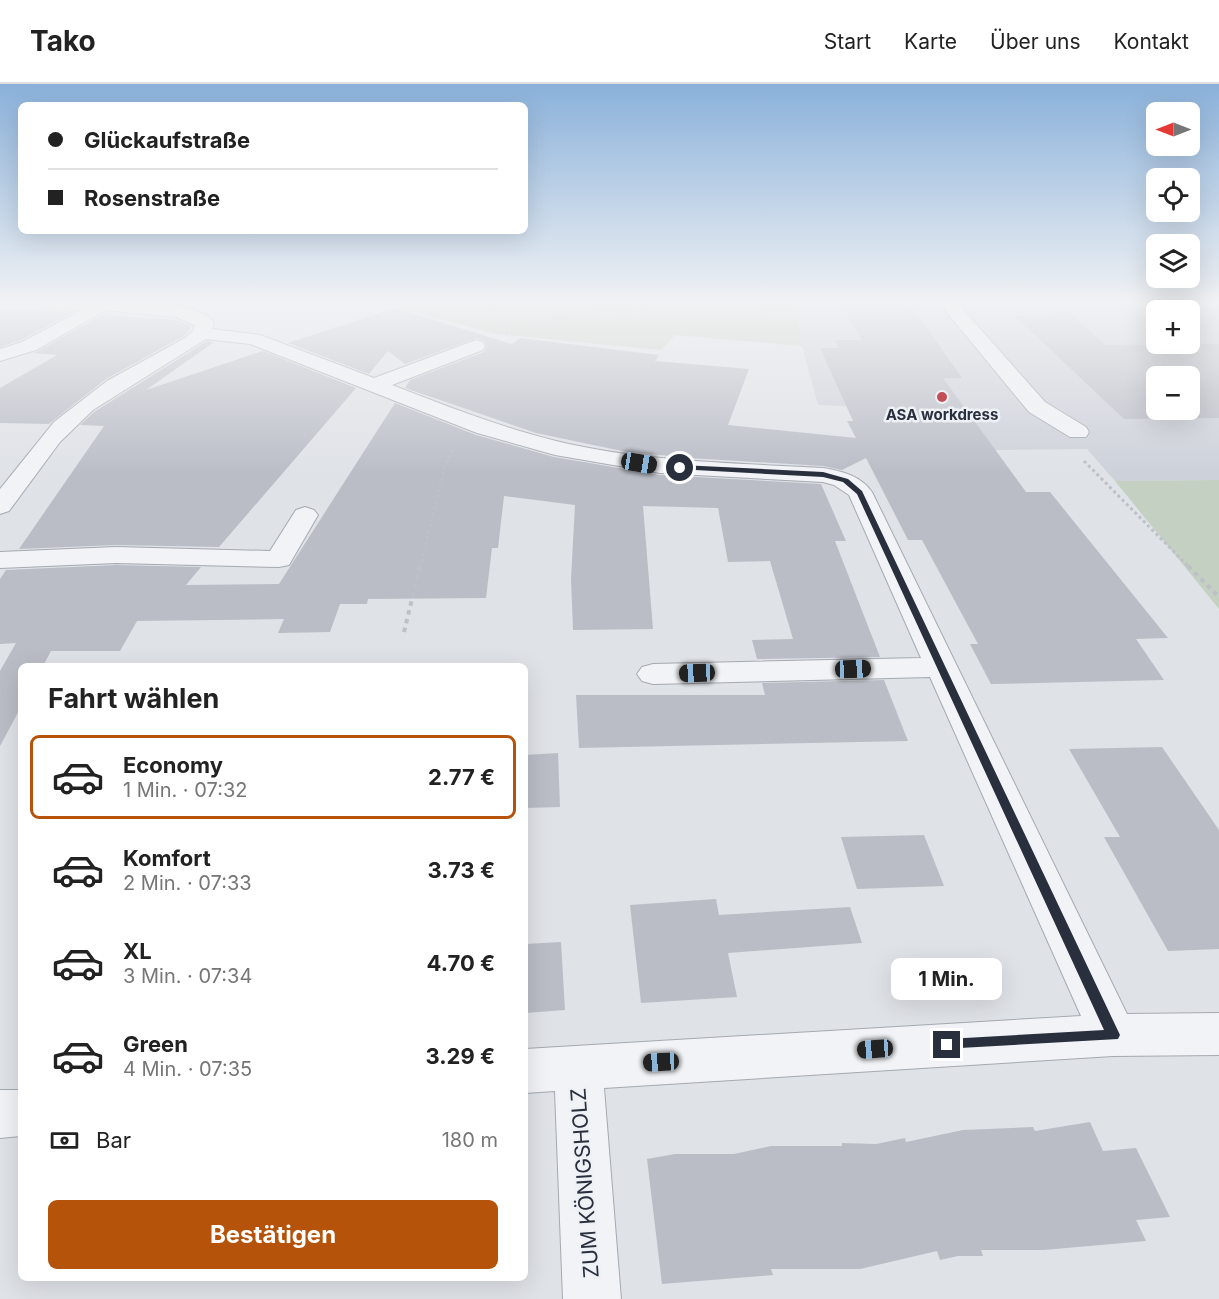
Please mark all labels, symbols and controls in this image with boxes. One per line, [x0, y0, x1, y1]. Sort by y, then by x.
text: Tako [30, 24, 96, 58]
text: Start [824, 29, 871, 54]
text: Karte [904, 29, 957, 54]
text: Über uns [990, 29, 1081, 54]
text: Kontakt [1114, 29, 1189, 54]
north arrow [1146, 102, 1200, 156]
map controls [1146, 102, 1200, 420]
text: Glückaufstraße [84, 127, 250, 153]
button: locate [1146, 168, 1200, 222]
text: Rosenstraße [84, 185, 220, 211]
button: layers [1146, 234, 1200, 288]
button: + [1146, 300, 1200, 354]
button: − [1146, 366, 1200, 420]
marker: ASA workdress [935, 390, 949, 404]
place label: ASA workdress [886, 405, 998, 424]
car [620, 451, 658, 475]
route start [666, 454, 693, 481]
car [835, 659, 871, 679]
car [679, 663, 715, 683]
text: Fahrt wählen [48, 682, 219, 715]
icon: car [51, 750, 105, 804]
text: Economy [123, 752, 223, 778]
text: 2.77 € [428, 764, 495, 790]
text: 1 Min. · 07:32 [123, 778, 247, 802]
icon: car [51, 843, 105, 897]
text: Komfort [123, 845, 211, 871]
text: 3.73 € [428, 857, 495, 883]
text: 2 Min. · 07:33 [123, 871, 252, 895]
icon: car [51, 936, 105, 990]
text: XL [123, 938, 152, 964]
text: 4.70 € [427, 950, 495, 976]
callout: 1 Min. [892, 958, 1002, 1000]
text: 3 Min. · 07:34 [123, 964, 252, 988]
text: 1 Min. [918, 967, 975, 991]
icon: car [51, 1029, 105, 1083]
text: Green [123, 1031, 188, 1057]
route end [933, 1031, 960, 1058]
car [856, 1039, 894, 1059]
text: 3.29 € [425, 1043, 495, 1069]
car [643, 1052, 679, 1072]
text: 4 Min. · 07:35 [123, 1057, 252, 1081]
street label: ZUM KÖNIGSHOLZ [565, 1087, 604, 1279]
icon: cash [48, 1124, 81, 1157]
text: Bar [96, 1127, 131, 1153]
text: 180 m [442, 1128, 498, 1152]
button: Bestätigen [48, 1200, 498, 1269]

